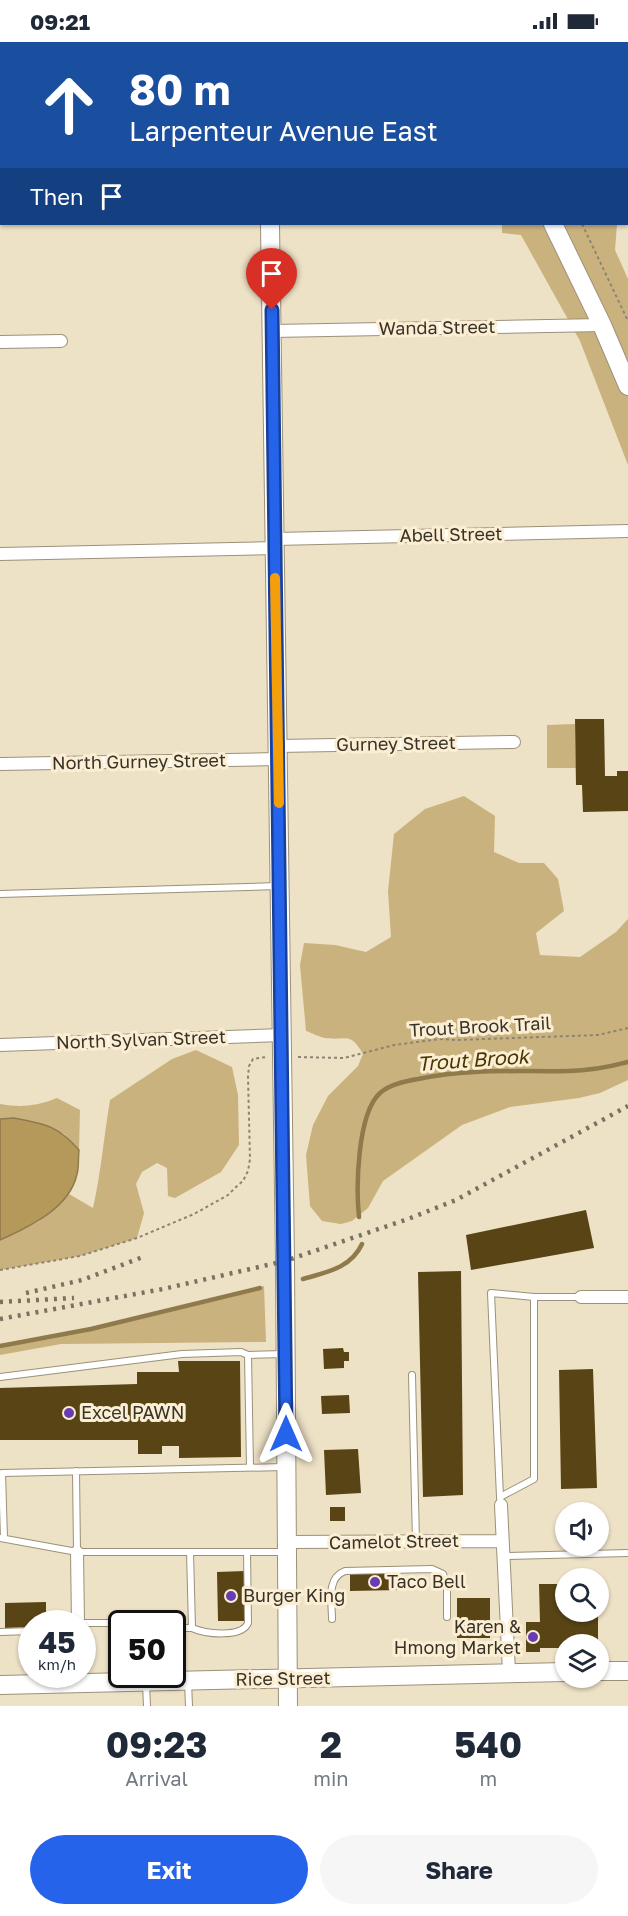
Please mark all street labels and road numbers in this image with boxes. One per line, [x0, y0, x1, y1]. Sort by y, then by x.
street label: Wanda Street [378, 315, 496, 339]
street label: Abell Street [399, 522, 503, 546]
street label: Gurney Street [336, 731, 456, 755]
street label: North Gurney Street [52, 748, 226, 774]
street label: Trout Brook Trail [408, 1011, 552, 1041]
street label: North Sylvan Street [56, 1025, 226, 1053]
street label: Camelot Street [329, 1529, 459, 1553]
street label: Rice Street [235, 1666, 331, 1690]

